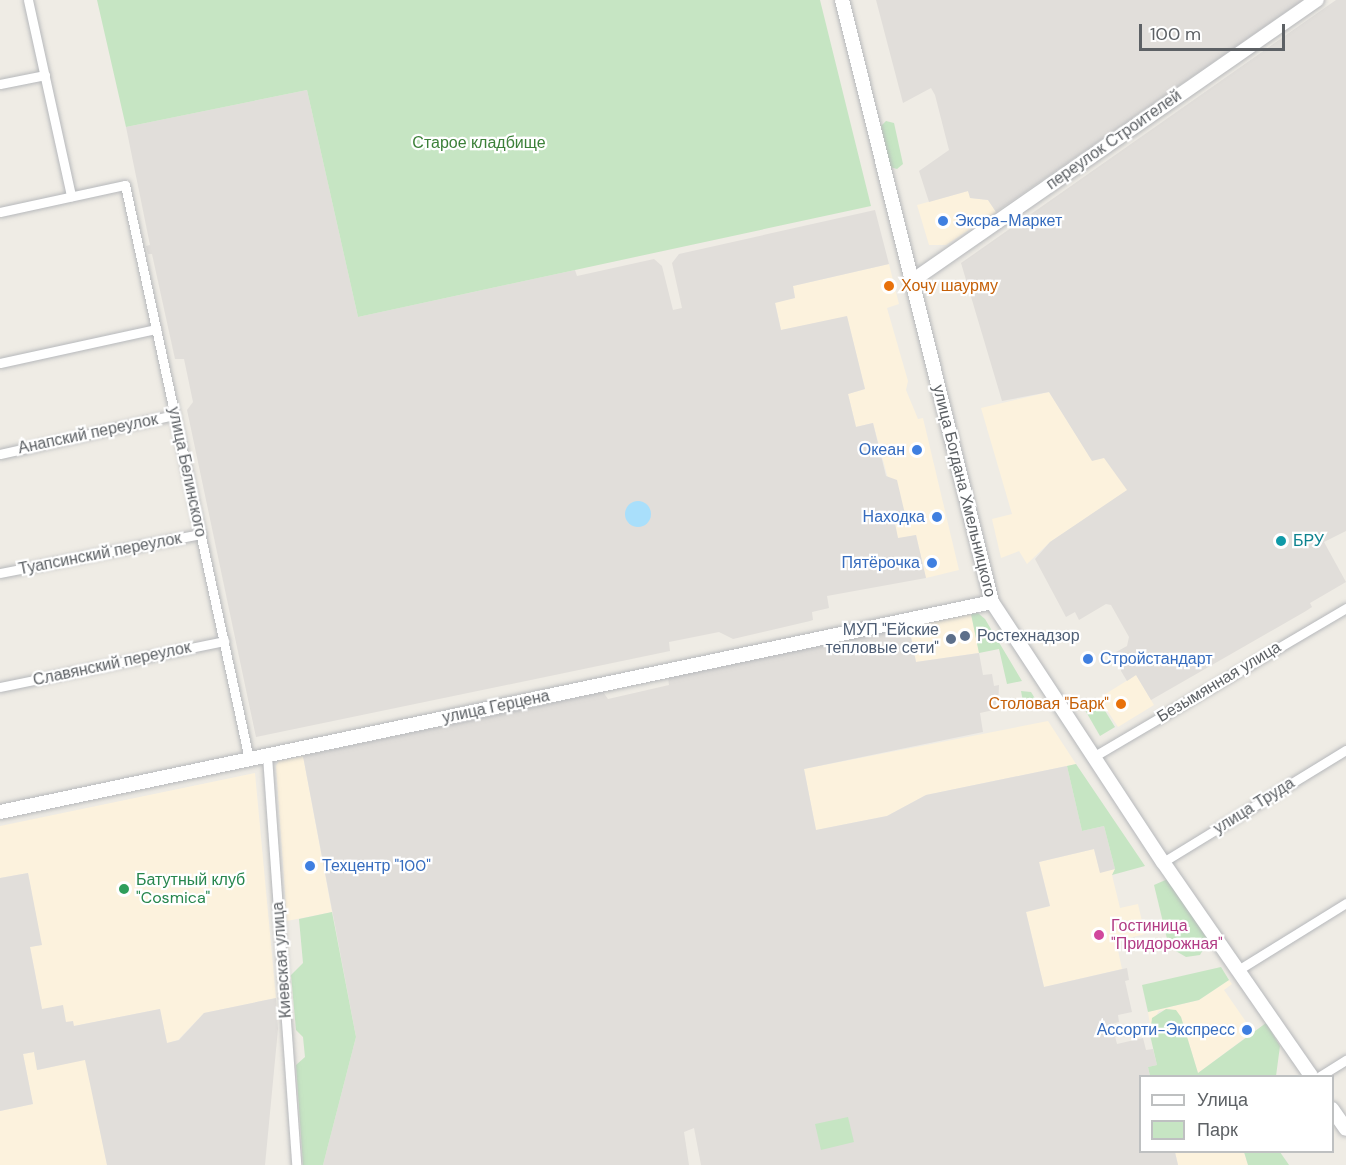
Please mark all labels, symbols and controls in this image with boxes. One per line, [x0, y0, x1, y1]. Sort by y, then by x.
scale bar [1142, 12, 1288, 50]
text: 100 m [1150, 22, 1201, 46]
street label: переулок Строителей [1043, 86, 1185, 194]
park label: Старое кладбище [412, 133, 546, 153]
place label: Эксра-Маркет [955, 211, 1062, 231]
marker: Эксра-Маркет [936, 214, 950, 228]
place label: Хочу шаурму [901, 276, 998, 296]
marker: Хочу шаурму [882, 279, 896, 293]
street label: улица Богдана Хмельницкого [928, 383, 1000, 599]
street label: улица Белинского [164, 405, 210, 539]
street label: Анапский переулок [16, 410, 160, 458]
place label: Океан [859, 440, 905, 460]
marker: Океан [910, 443, 924, 457]
place label: Находка [863, 507, 925, 527]
marker: Находка [930, 510, 944, 524]
street label: Туапсинский переулок [17, 529, 183, 579]
place label: БРУ [1293, 531, 1324, 551]
marker: БРУ [1274, 534, 1288, 548]
place label: Пятёрочка [842, 553, 920, 573]
marker: Пятёрочка [925, 556, 939, 570]
place label: МУП "Ейские тепловые сети" [825, 620, 939, 658]
place label: Ростехнадзор [977, 626, 1080, 646]
marker: Ростехнадзор [958, 629, 972, 643]
marker: МУП "Ейские тепловые сети" [944, 632, 958, 646]
street label: Безымянная улица [1154, 637, 1284, 727]
street label: Славянский переулок [31, 638, 193, 690]
place label: Стройстандарт [1100, 649, 1213, 669]
marker: Стройстандарт [1081, 652, 1095, 666]
street label: улица Герцена [441, 686, 551, 728]
place label: Столовая "Барк" [989, 694, 1109, 714]
marker: Столовая "Барк" [1114, 697, 1128, 711]
street label: улица Труда [1210, 774, 1298, 838]
place label: Техцентр "100" [322, 856, 431, 876]
marker: Техцентр "100" [303, 859, 317, 873]
place label: Батутный клуб "Cosmica" [136, 870, 245, 908]
marker: Батутный клуб "Cosmica" [117, 882, 131, 896]
street label: Киевская улица [268, 901, 296, 1019]
place label: Гостиница "Придорожная" [1111, 916, 1223, 954]
marker: Гостиница "Придорожная" [1092, 928, 1106, 942]
place label: Ассорти-Экспресс [1097, 1020, 1235, 1040]
marker: Ассорти-Экспресс [1240, 1023, 1254, 1037]
legend [1139, 1075, 1334, 1153]
text: Улица [1197, 1088, 1248, 1112]
text: Парк [1197, 1118, 1238, 1142]

